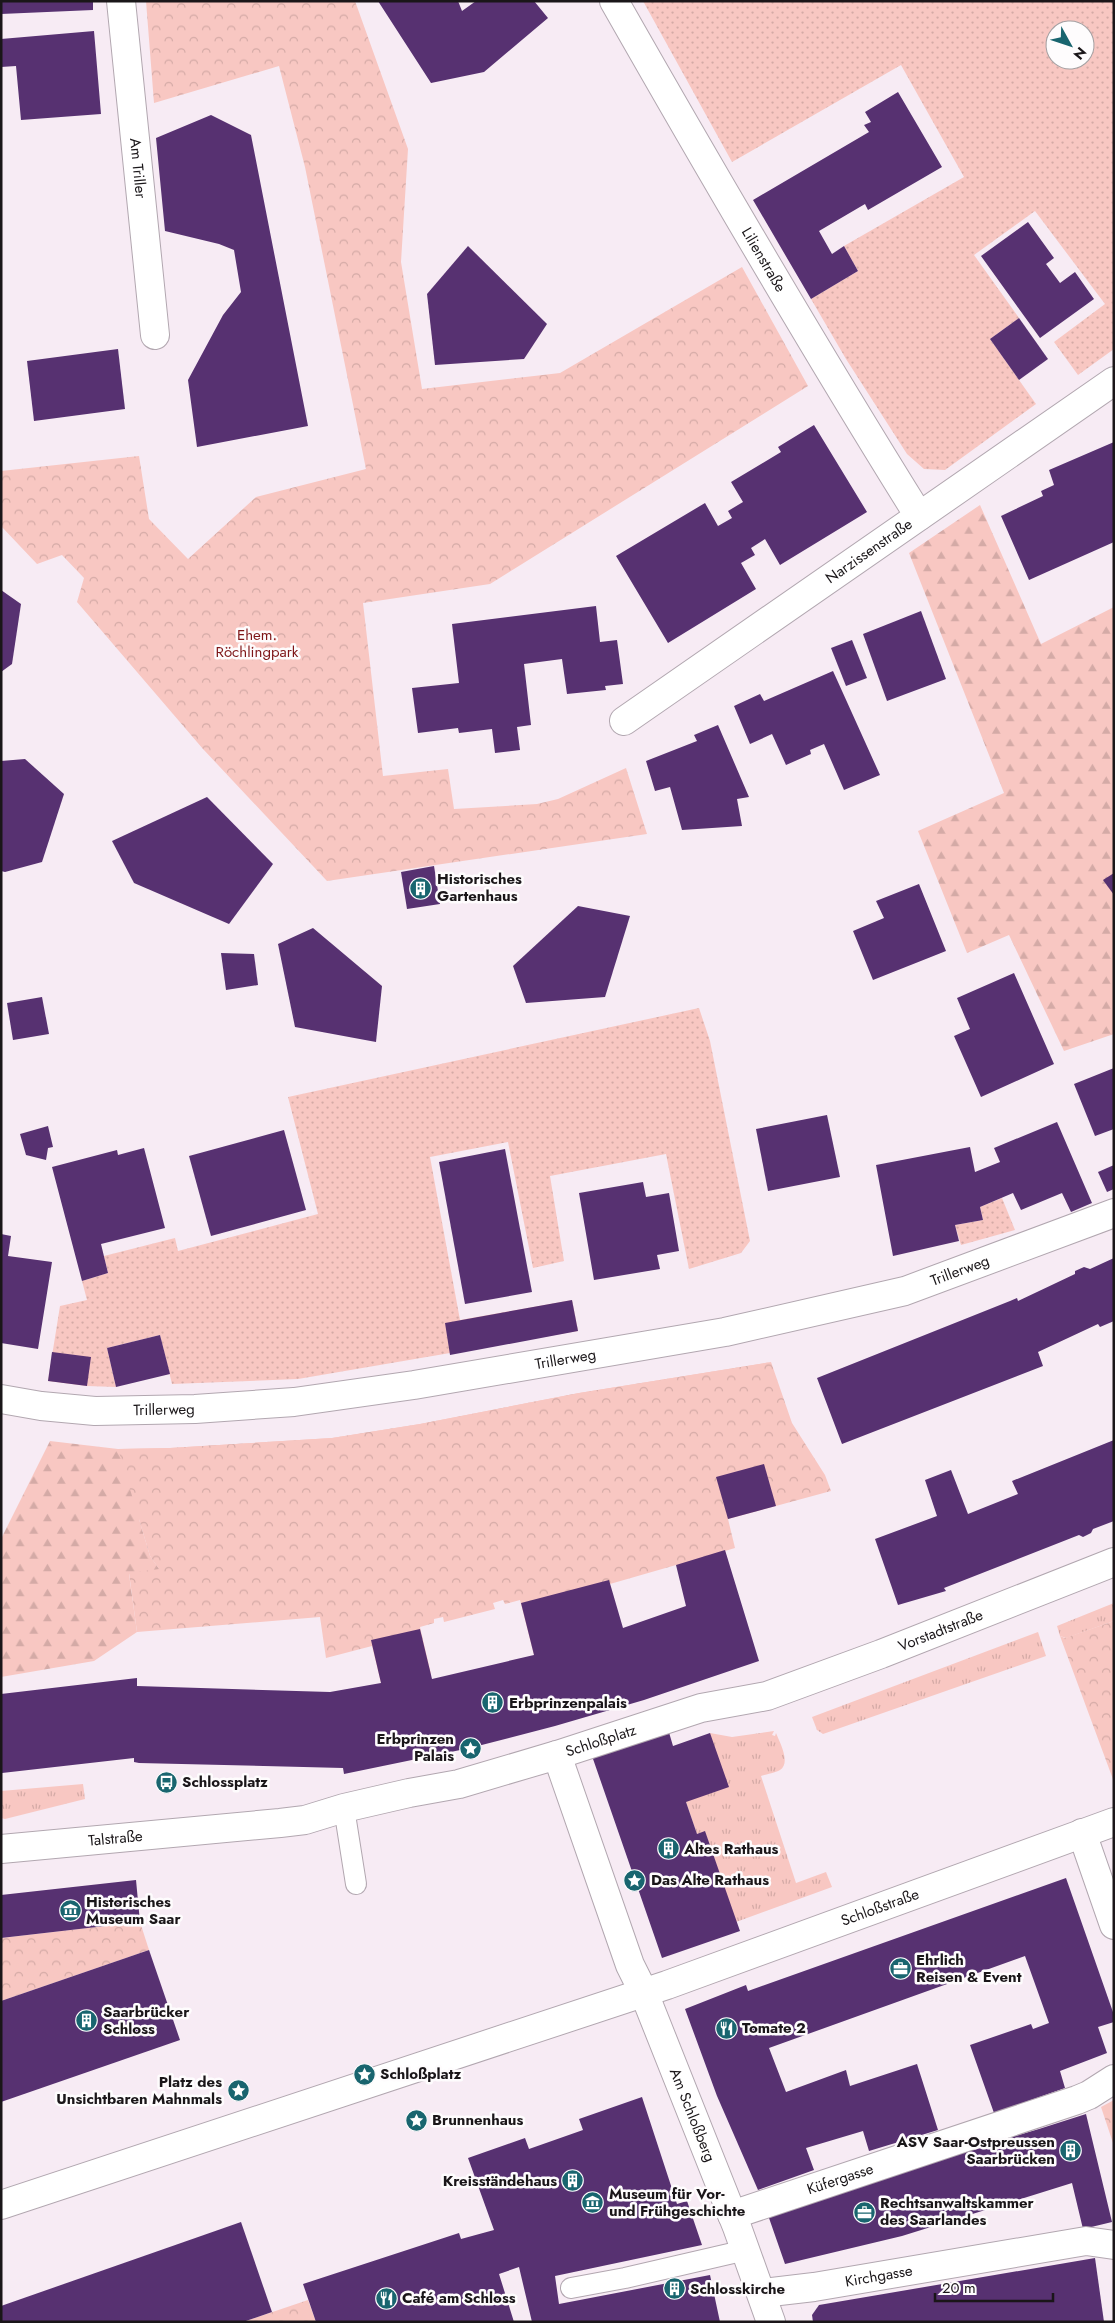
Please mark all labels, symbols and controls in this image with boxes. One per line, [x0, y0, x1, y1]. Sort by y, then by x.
north arrow [1045, 20, 1095, 70]
text: N [1069, 43, 1091, 64]
street label: Am Triller [124, 137, 152, 200]
street label: Lilienstraße [736, 223, 792, 297]
street label: Narzissenstraße [821, 513, 917, 589]
park label: Ehem. Röchlingpark [216, 624, 299, 663]
place label: Historisches Gartenhaus [437, 868, 522, 907]
building icon: Historisches Gartenhaus [409, 876, 433, 900]
street label: Trillerweg [927, 1249, 992, 1292]
street label: Trillerweg [533, 1343, 598, 1375]
street label: Trillerweg [133, 1398, 195, 1421]
street label: Vorstadtstraße [895, 1604, 986, 1657]
building icon: Erbprinzenpalais [481, 1691, 505, 1715]
place label: Erbprinzenpalais [509, 1692, 627, 1714]
street label: Schloßplatz [563, 1719, 639, 1763]
place label: Erbprinzen Palais [377, 1728, 454, 1767]
place icon: Erbprinzen Palais [458, 1736, 482, 1760]
bus stop icon: Schlossplatz [154, 1770, 178, 1794]
place label: Schlossplatz [182, 1771, 268, 1793]
street label: Talstraße [87, 1825, 144, 1852]
building icon: Altes Rathaus [656, 1837, 680, 1861]
place label: Altes Rathaus [683, 1838, 779, 1860]
place icon: Das Alte Rathaus [623, 1868, 647, 1892]
place label: Das Alte Rathaus [651, 1869, 769, 1891]
street label: Schloßstraße [838, 1883, 922, 1932]
place label: Historisches Museum Saar [86, 1891, 181, 1930]
museum icon: Historisches Museum Saar [58, 1899, 82, 1923]
place label: Ehrlich Reisen & Event [916, 1949, 1022, 1988]
office icon: Ehrlich Reisen & Event [888, 1957, 912, 1981]
place label: Saarbrücker Schloss [103, 2001, 190, 2040]
building icon: Saarbrücker Schloss [75, 2009, 99, 2033]
restaurant icon: Tomate 2 [714, 2016, 738, 2040]
place label: Tomate 2 [742, 2017, 806, 2039]
place icon: Schloßplatz [352, 2062, 376, 2086]
place label: Schloßplatz [380, 2063, 461, 2085]
street label: Am Schloßberg [664, 2065, 721, 2165]
place label: Platz des Unsichtbaren Mahnmals [56, 2071, 222, 2110]
place icon: Platz des Unsichtbaren Mahnmals [226, 2079, 250, 2103]
place icon: Brunnenhaus [404, 2108, 428, 2132]
place label: Brunnenhaus [432, 2109, 523, 2131]
place label: ASV Saar-Ostpreussen Saarbrücken [896, 2131, 1055, 2170]
building icon: ASV Saar-Ostpreussen Saarbrücken [1059, 2139, 1083, 2163]
street label: Küfergasse [804, 2158, 877, 2200]
building icon: Kreisständehaus [561, 2169, 585, 2193]
place label: Kreisständehaus [443, 2170, 557, 2192]
place label: Museum für Vor- und Frühgeschichte [609, 2183, 746, 2222]
museum icon: Museum für Vor- und Frühgeschichte [581, 2191, 605, 2215]
place label: Rechtsanwaltskammer des Saarlandes [880, 2192, 1035, 2231]
office icon: Rechtsanwaltskammer des Saarlandes [852, 2200, 876, 2224]
street label: Kirchgasse [843, 2259, 914, 2293]
scale bar [935, 2270, 1052, 2302]
building icon: Schlosskirche [662, 2277, 686, 2301]
text: 20 m [942, 2277, 976, 2299]
place label: Schlosskirche [690, 2278, 786, 2300]
restaurant icon: Café am Schloss [374, 2286, 398, 2310]
place label: Café am Schloss [402, 2287, 516, 2309]

